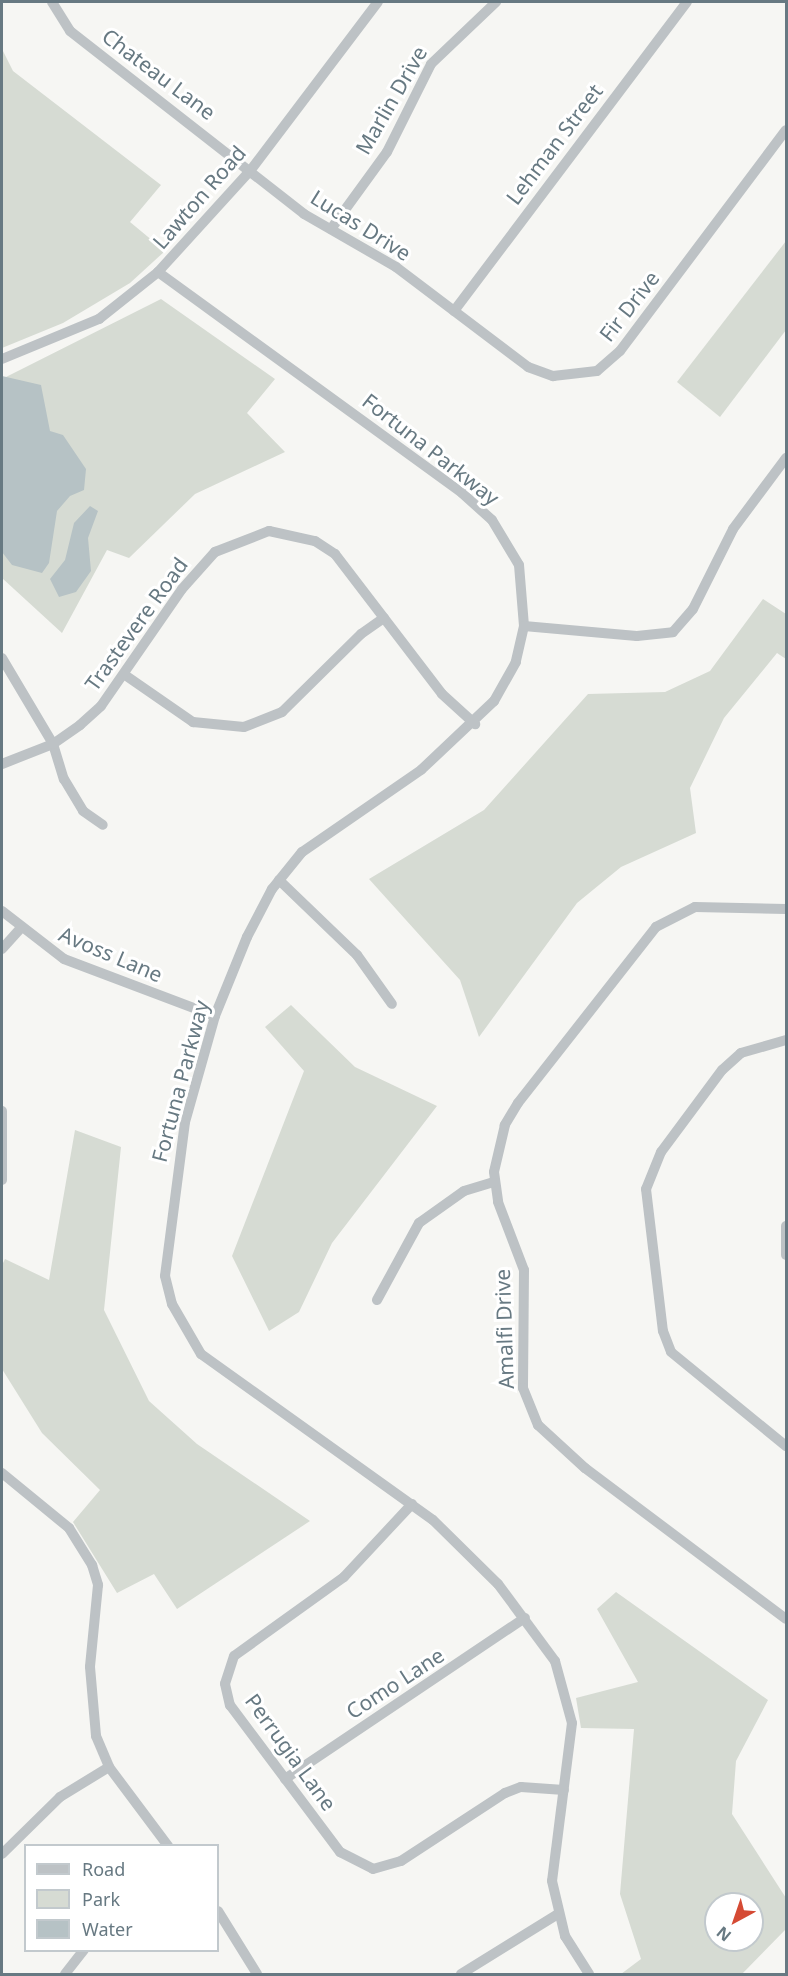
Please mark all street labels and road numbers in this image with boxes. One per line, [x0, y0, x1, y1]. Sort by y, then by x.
street label: Chateau Lane [97, 23, 221, 125]
street label: Marlin Drive [350, 41, 432, 159]
street label: Lehman Street [501, 79, 607, 209]
street label: Lawton Road [147, 140, 251, 254]
street label: Lucas Drive [306, 184, 416, 266]
street label: Fir Drive [594, 266, 664, 346]
street label: Fortuna Parkway [358, 388, 504, 510]
street label: Trastevere Road [79, 553, 193, 695]
street label: Avoss Lane [55, 921, 167, 987]
street label: Fortuna Parkway [146, 997, 214, 1165]
street label: Amalfi Drive [489, 1268, 519, 1390]
street label: Como Lane [341, 1642, 449, 1724]
street label: Perrugia Lane [240, 1689, 342, 1815]

